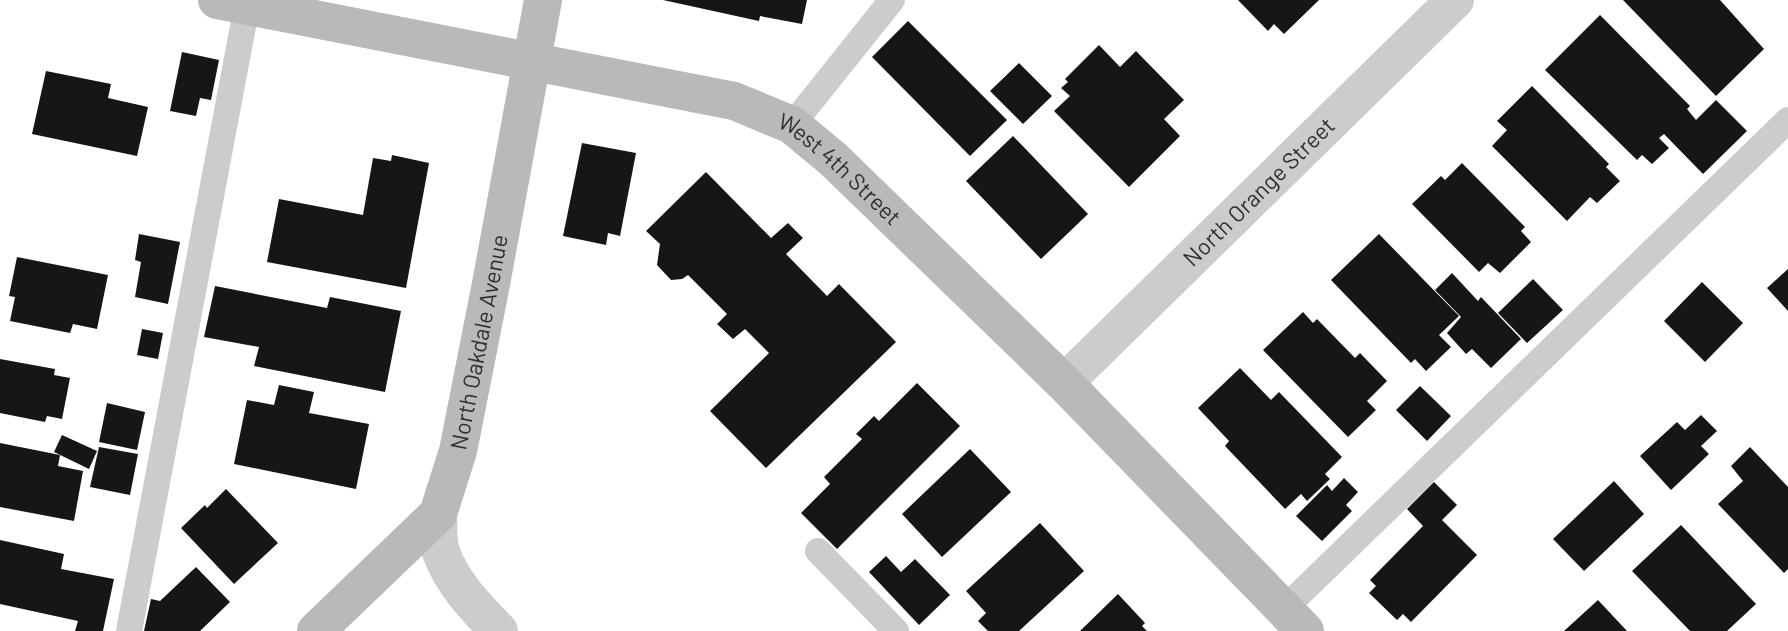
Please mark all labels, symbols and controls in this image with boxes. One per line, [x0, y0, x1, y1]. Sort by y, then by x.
street label: West 4th Street [774, 106, 908, 230]
street label: North Orange Street [1177, 111, 1340, 272]
street label: North Oakdale Avenue [444, 232, 513, 452]

